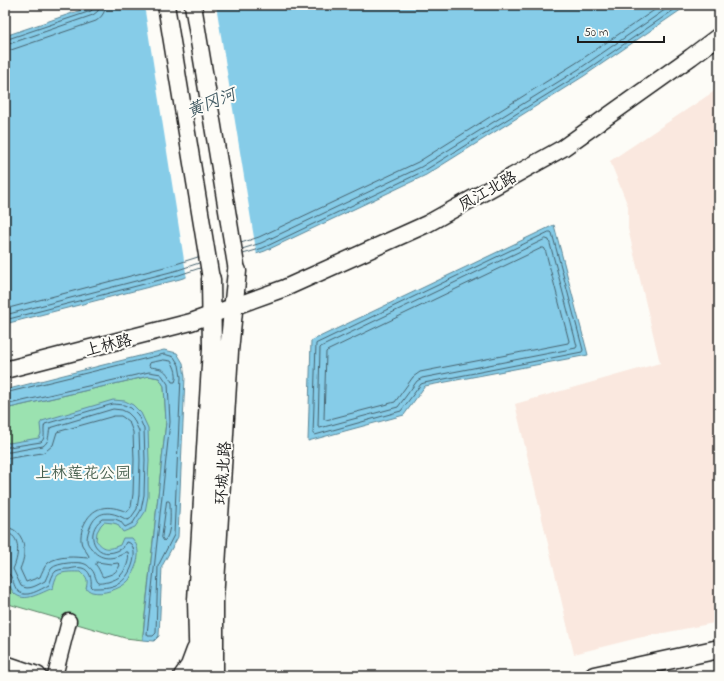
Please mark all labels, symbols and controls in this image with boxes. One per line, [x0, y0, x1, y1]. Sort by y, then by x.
scale bar [578, 18, 664, 44]
text: 50 m [584, 24, 608, 42]
water label: 黄冈河 [183, 81, 243, 125]
street label: 凤江北路 [454, 166, 522, 218]
street label: 上林路 [82, 328, 135, 363]
street label: 环城北路 [210, 440, 238, 506]
park label: 上林莲花公园 [35, 462, 131, 486]

